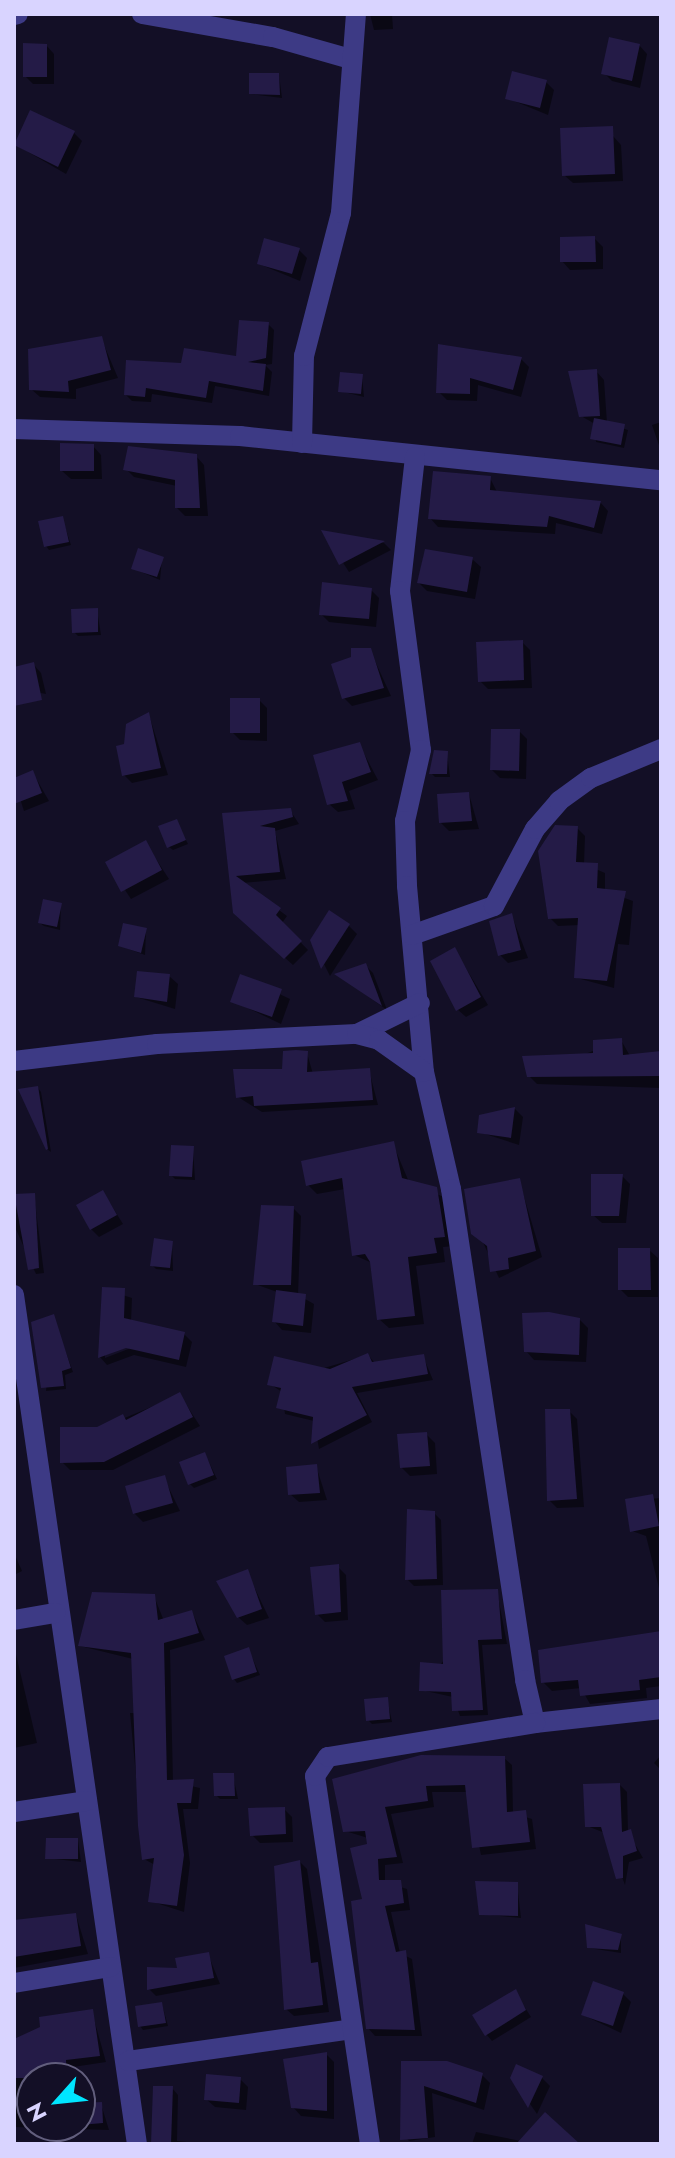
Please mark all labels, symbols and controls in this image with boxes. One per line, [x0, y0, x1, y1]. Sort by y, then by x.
north arrow [16, 2062, 96, 2142]
text: N [18, 2097, 55, 2127]

